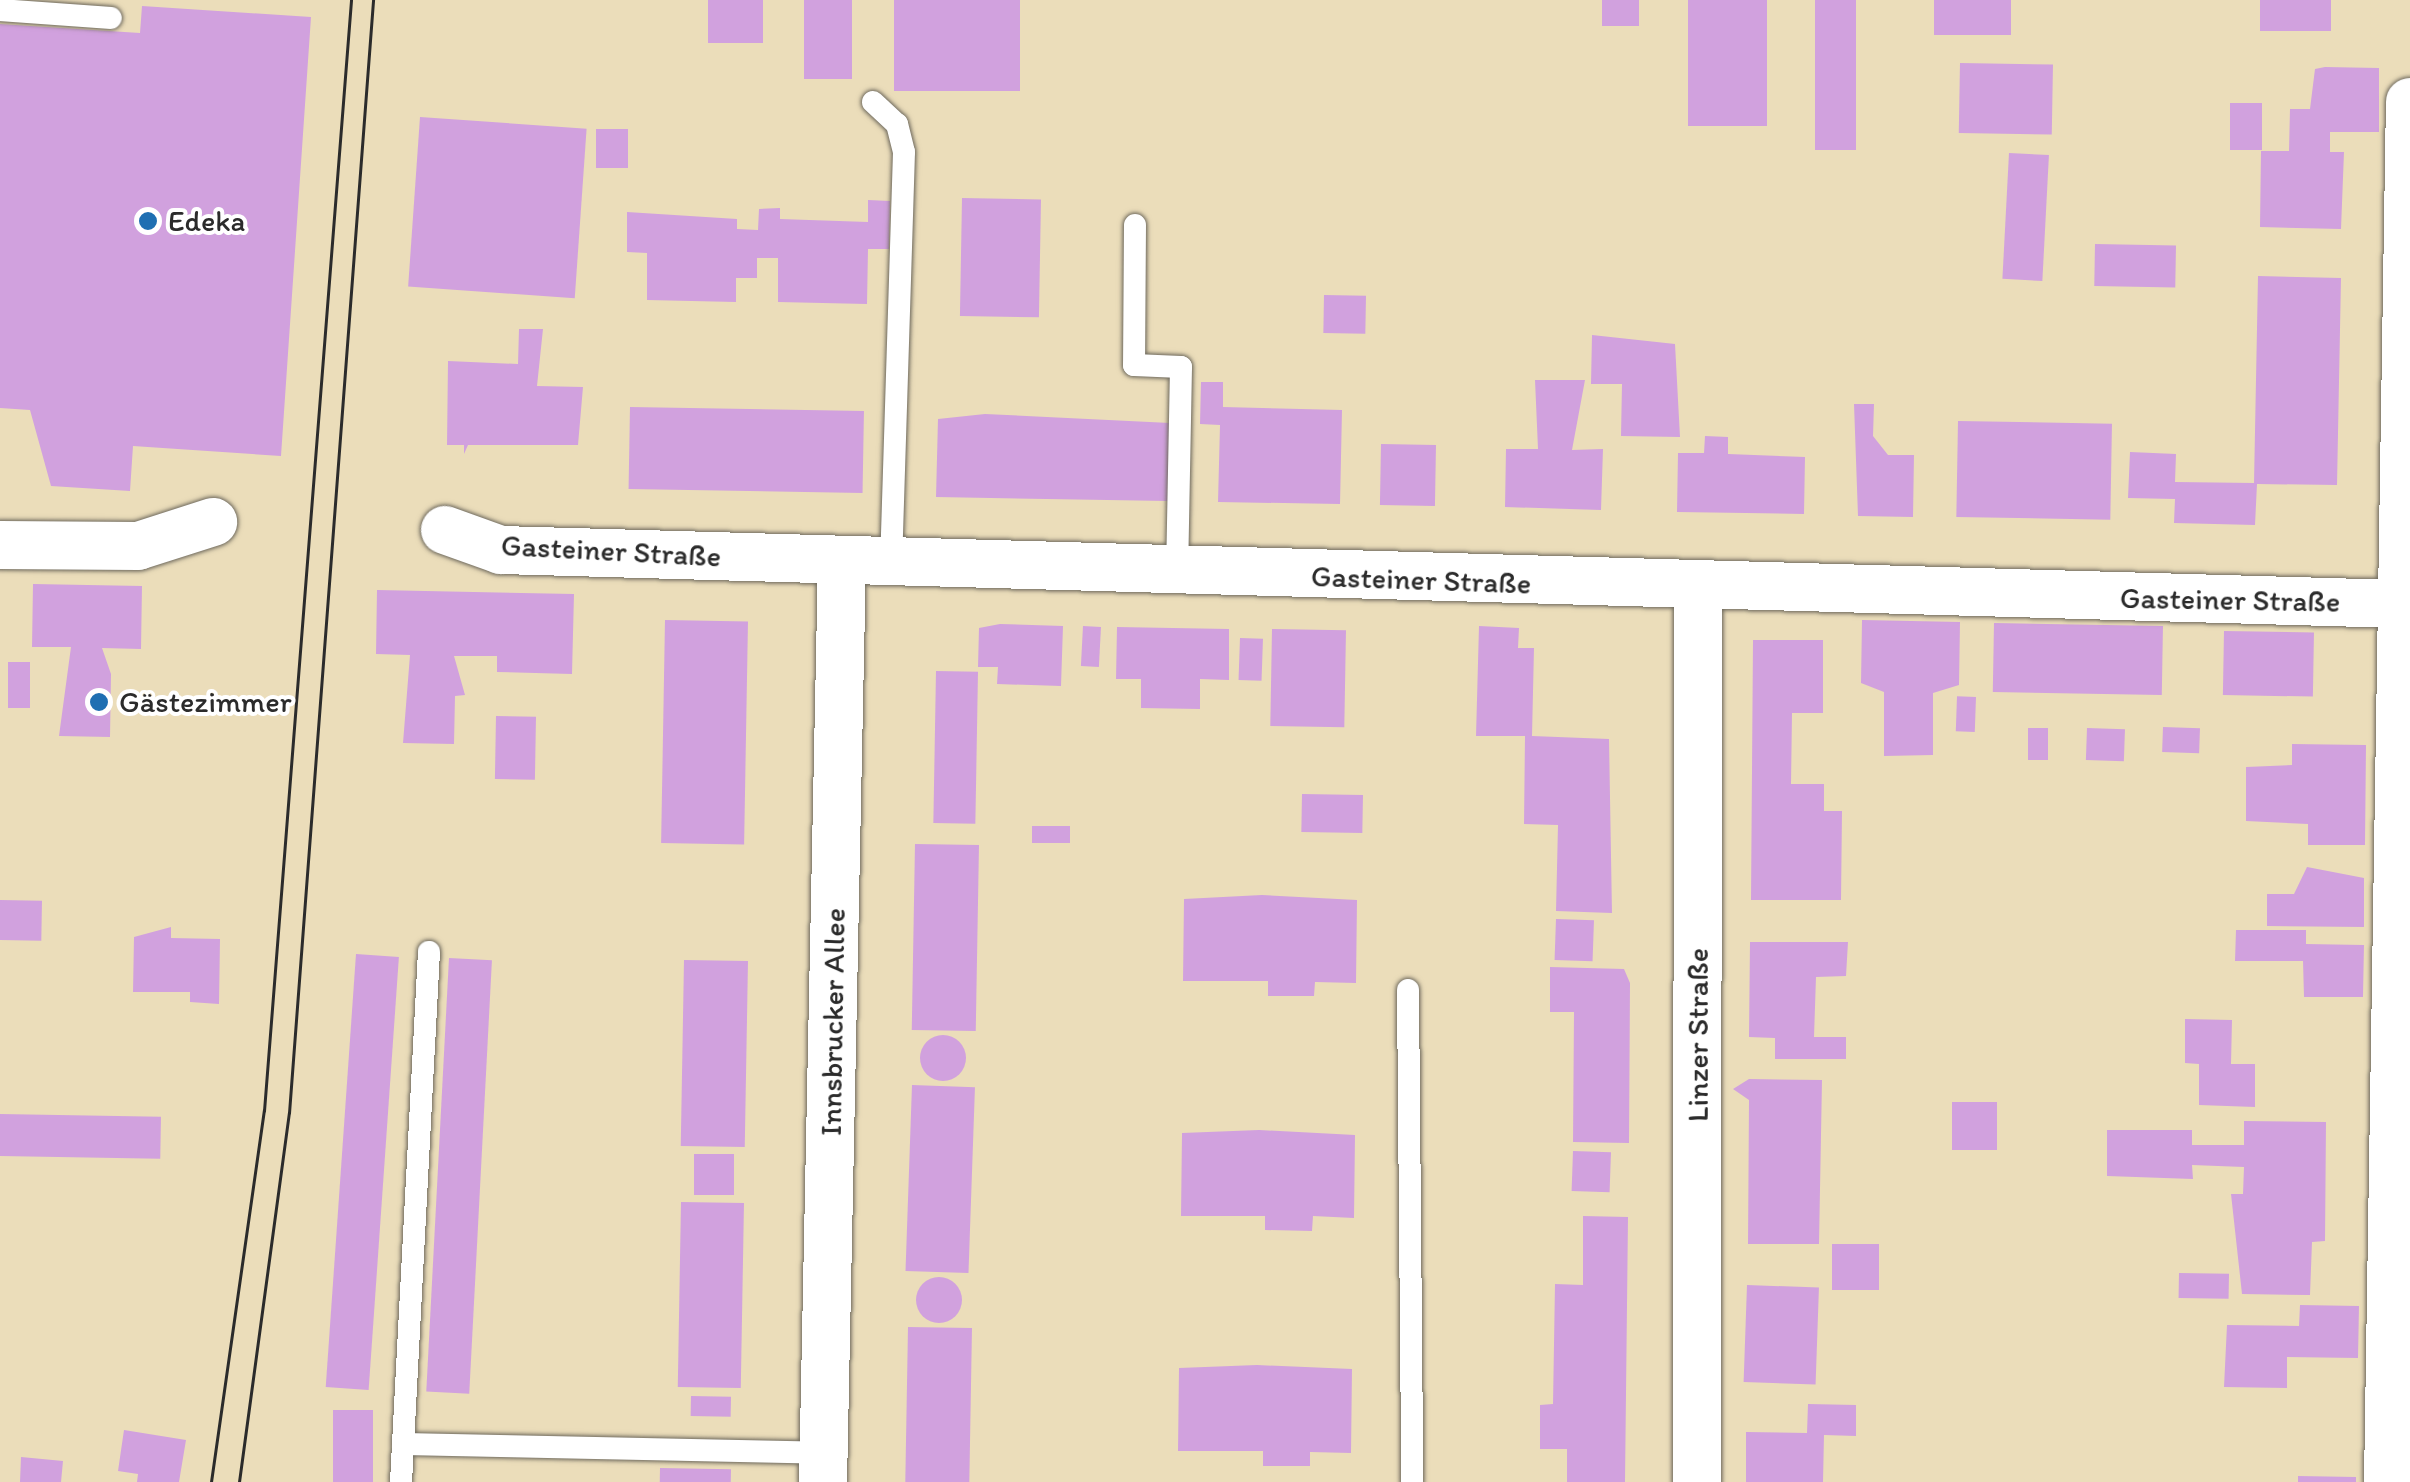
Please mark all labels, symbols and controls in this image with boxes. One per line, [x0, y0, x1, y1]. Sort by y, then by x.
place label: Edeka [168, 203, 245, 239]
marker: Edeka [137, 210, 159, 232]
street label: Gasteiner Straße [500, 527, 722, 575]
street label: Gasteiner Straße [1310, 558, 1532, 602]
street label: Gasteiner Straße [2119, 580, 2341, 620]
place label: Gästezimmer [119, 684, 292, 720]
marker: Gästezimmer [88, 691, 110, 713]
street label: Innsbrucker Allee [813, 908, 853, 1136]
street label: Linzer Straße [1680, 948, 1716, 1122]

